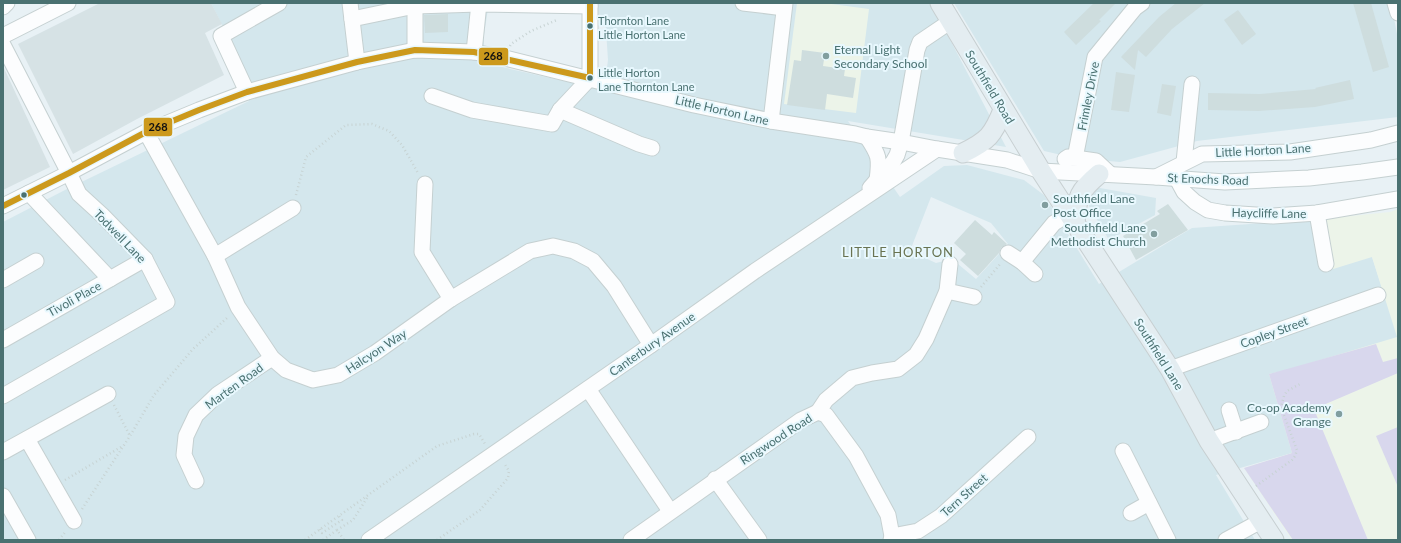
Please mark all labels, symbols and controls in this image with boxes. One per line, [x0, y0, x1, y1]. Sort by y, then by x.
place label: Thornton Lane Little Horton Lane [598, 14, 686, 41]
marker: Thornton Lane Little Horton Lane [585, 21, 595, 31]
place label: Eternal Light Secondary School [834, 42, 927, 71]
line badge: 268 [478, 47, 509, 66]
street label: Southfield Road [962, 47, 1018, 127]
text: 268 [483, 49, 503, 62]
marker: Eternal Light Secondary School [821, 51, 831, 61]
street label: Frimley Drive [1074, 60, 1102, 132]
place label: Little Horton Lane Thornton Lane [598, 66, 695, 93]
marker: Little Horton Lane Thornton Lane [585, 73, 595, 83]
street label: Little Horton Lane [674, 92, 770, 128]
line badge: 268 [143, 117, 173, 137]
text: 268 [148, 120, 168, 133]
street label: Little Horton Lane [1215, 140, 1311, 160]
street label: St Enochs Road [1167, 170, 1249, 188]
unlabelled marker [19, 190, 29, 200]
place label: Southfield Lane Post Office [1053, 191, 1135, 220]
marker: Southfield Lane Post Office [1040, 200, 1050, 210]
street label: Haycliffe Lane [1232, 205, 1306, 221]
street label: Todwell Lane [91, 206, 149, 266]
place label: Southfield Lane Methodist Church [1051, 220, 1146, 249]
marker: Southfield Lane Methodist Church [1149, 229, 1159, 239]
district label: LITTLE HORTON [842, 244, 954, 260]
street label: Tivoli Place [44, 278, 104, 320]
street label: Canterbury Avenue [606, 309, 698, 379]
street label: Copley Street [1238, 313, 1311, 351]
street label: Southfield Lane [1131, 315, 1187, 393]
street label: Halcyon Way [343, 325, 410, 376]
street label: Marten Road [202, 360, 266, 412]
place label: Co-op Academy Grange [1247, 400, 1332, 429]
marker: Co-op Academy Grange [1334, 409, 1344, 419]
street label: Ringwood Road [737, 410, 815, 468]
street label: Tern Street [938, 470, 991, 520]

